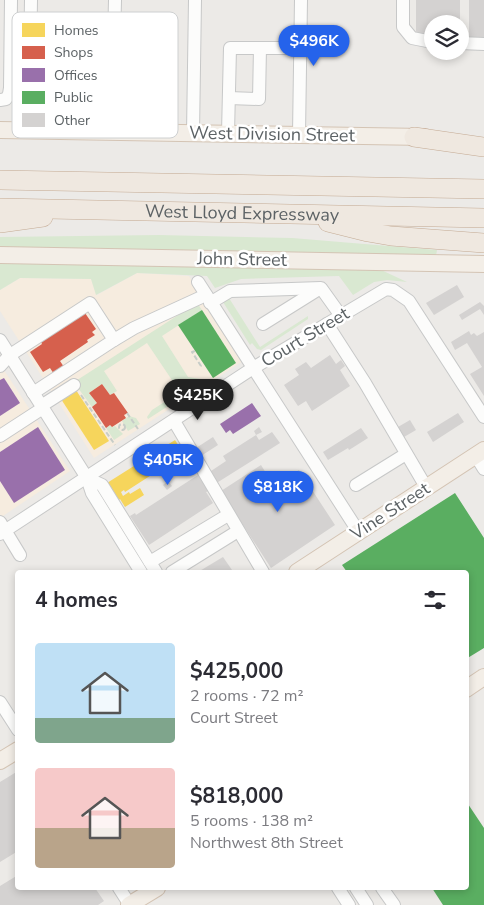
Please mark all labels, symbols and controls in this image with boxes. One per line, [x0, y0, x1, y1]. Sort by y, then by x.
legend [12, 12, 178, 138]
map controls [424, 15, 469, 60]
button: layers [424, 15, 469, 60]
text: Homes [54, 21, 99, 40]
pin: $496K [279, 24, 349, 67]
text: $496K [289, 30, 339, 52]
text: Shops [54, 43, 94, 62]
text: Offices [54, 66, 98, 85]
text: Public [54, 88, 93, 107]
text: Other [54, 111, 90, 130]
street label: West Division Street [189, 121, 356, 147]
street label: West Lloyd Expressway [145, 199, 340, 227]
street label: John Street [196, 246, 288, 272]
street label: Court Street [257, 301, 354, 373]
pin: $425K [163, 378, 233, 421]
text: $425K [173, 384, 223, 406]
pin: $405K [133, 444, 203, 486]
text: $405K [143, 449, 193, 471]
pin: $818K [243, 470, 313, 513]
text: $818K [253, 476, 303, 498]
street label: Vine Street [345, 476, 435, 546]
text: 4 homes [35, 586, 118, 614]
icon: filters [421, 586, 449, 614]
text: $425,000 [190, 657, 283, 685]
icon: home [75, 663, 135, 723]
text: 2 rooms · 72 m² [190, 685, 303, 707]
text: Court Street [190, 707, 278, 729]
text: $818,000 [190, 782, 283, 810]
icon: home [75, 788, 135, 848]
text: 5 rooms · 138 m² [190, 810, 313, 832]
text: Northwest 8th Street [190, 832, 343, 854]

